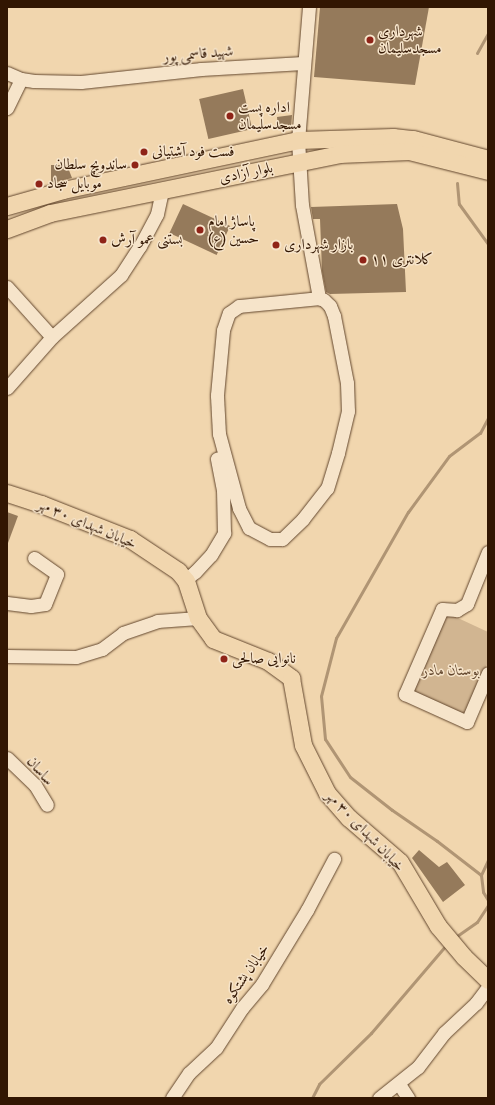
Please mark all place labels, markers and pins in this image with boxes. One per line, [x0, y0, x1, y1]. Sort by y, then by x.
place label: شهرداری مسجدسلیمان [378, 22, 442, 57]
marker: شهرداری مسجدسلیمان [365, 35, 375, 45]
place label: اداره پست مسجدسلیمان [238, 98, 302, 133]
marker: اداره پست مسجدسلیمان [225, 111, 235, 121]
place label: فست فود آشتیانی [152, 143, 235, 161]
marker: فست فود آشتیانی [139, 147, 149, 157]
place label: ساندویچ سلطان [55, 156, 127, 174]
marker: ساندویچ سلطان [130, 160, 140, 170]
place label: موبایل سجاد [47, 175, 102, 193]
marker: موبایل سجاد [34, 179, 44, 189]
place label: پاساژ امام حسین (ع) [208, 212, 259, 247]
marker: پاساژ امام حسین (ع) [195, 225, 205, 235]
place label: بستنی عمو آرش [111, 231, 183, 249]
marker: بستنی عمو آرش [98, 235, 108, 245]
place label: بازار شهرداری [284, 236, 353, 254]
marker: بازار شهرداری [271, 240, 281, 250]
place label: کلانتری ۱۱ [371, 251, 433, 269]
marker: کلانتری ۱۱ [358, 255, 368, 265]
place label: نانوایی صالحی [232, 650, 296, 668]
marker: نانوایی صالحی [219, 654, 229, 664]

